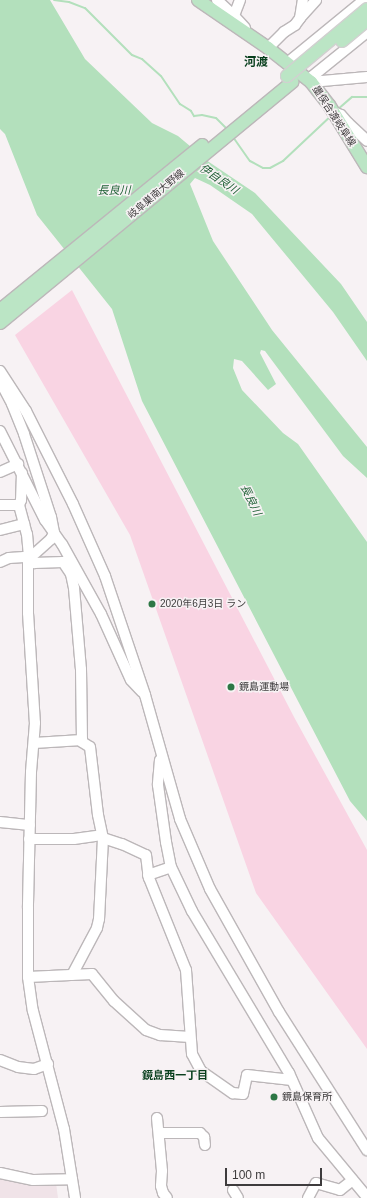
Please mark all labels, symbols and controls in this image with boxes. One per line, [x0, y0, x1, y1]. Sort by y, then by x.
district label: 河渡 [244, 56, 268, 70]
street label: 墨俣合渡岐阜線 [310, 83, 358, 149]
water label: 伊自良川 [197, 161, 241, 197]
street label: 岐阜巣南大野線 [125, 167, 187, 221]
water label: 長良川 [98, 183, 130, 197]
water label: 長良川 [238, 482, 264, 518]
place label: 2020年6月3日 ラン [160, 598, 246, 610]
marker: 2020年6月3日 ラン [147, 599, 157, 609]
place label: 鏡島運動場 [239, 681, 289, 693]
marker: 鏡島運動場 [226, 682, 236, 692]
district label: 鏡島西一丁目 [142, 1068, 208, 1082]
place label: 鏡島保育所 [282, 1091, 332, 1103]
marker: 鏡島保育所 [269, 1092, 279, 1102]
scale bar [227, 1160, 324, 1186]
text: 100 m [232, 1168, 265, 1182]

